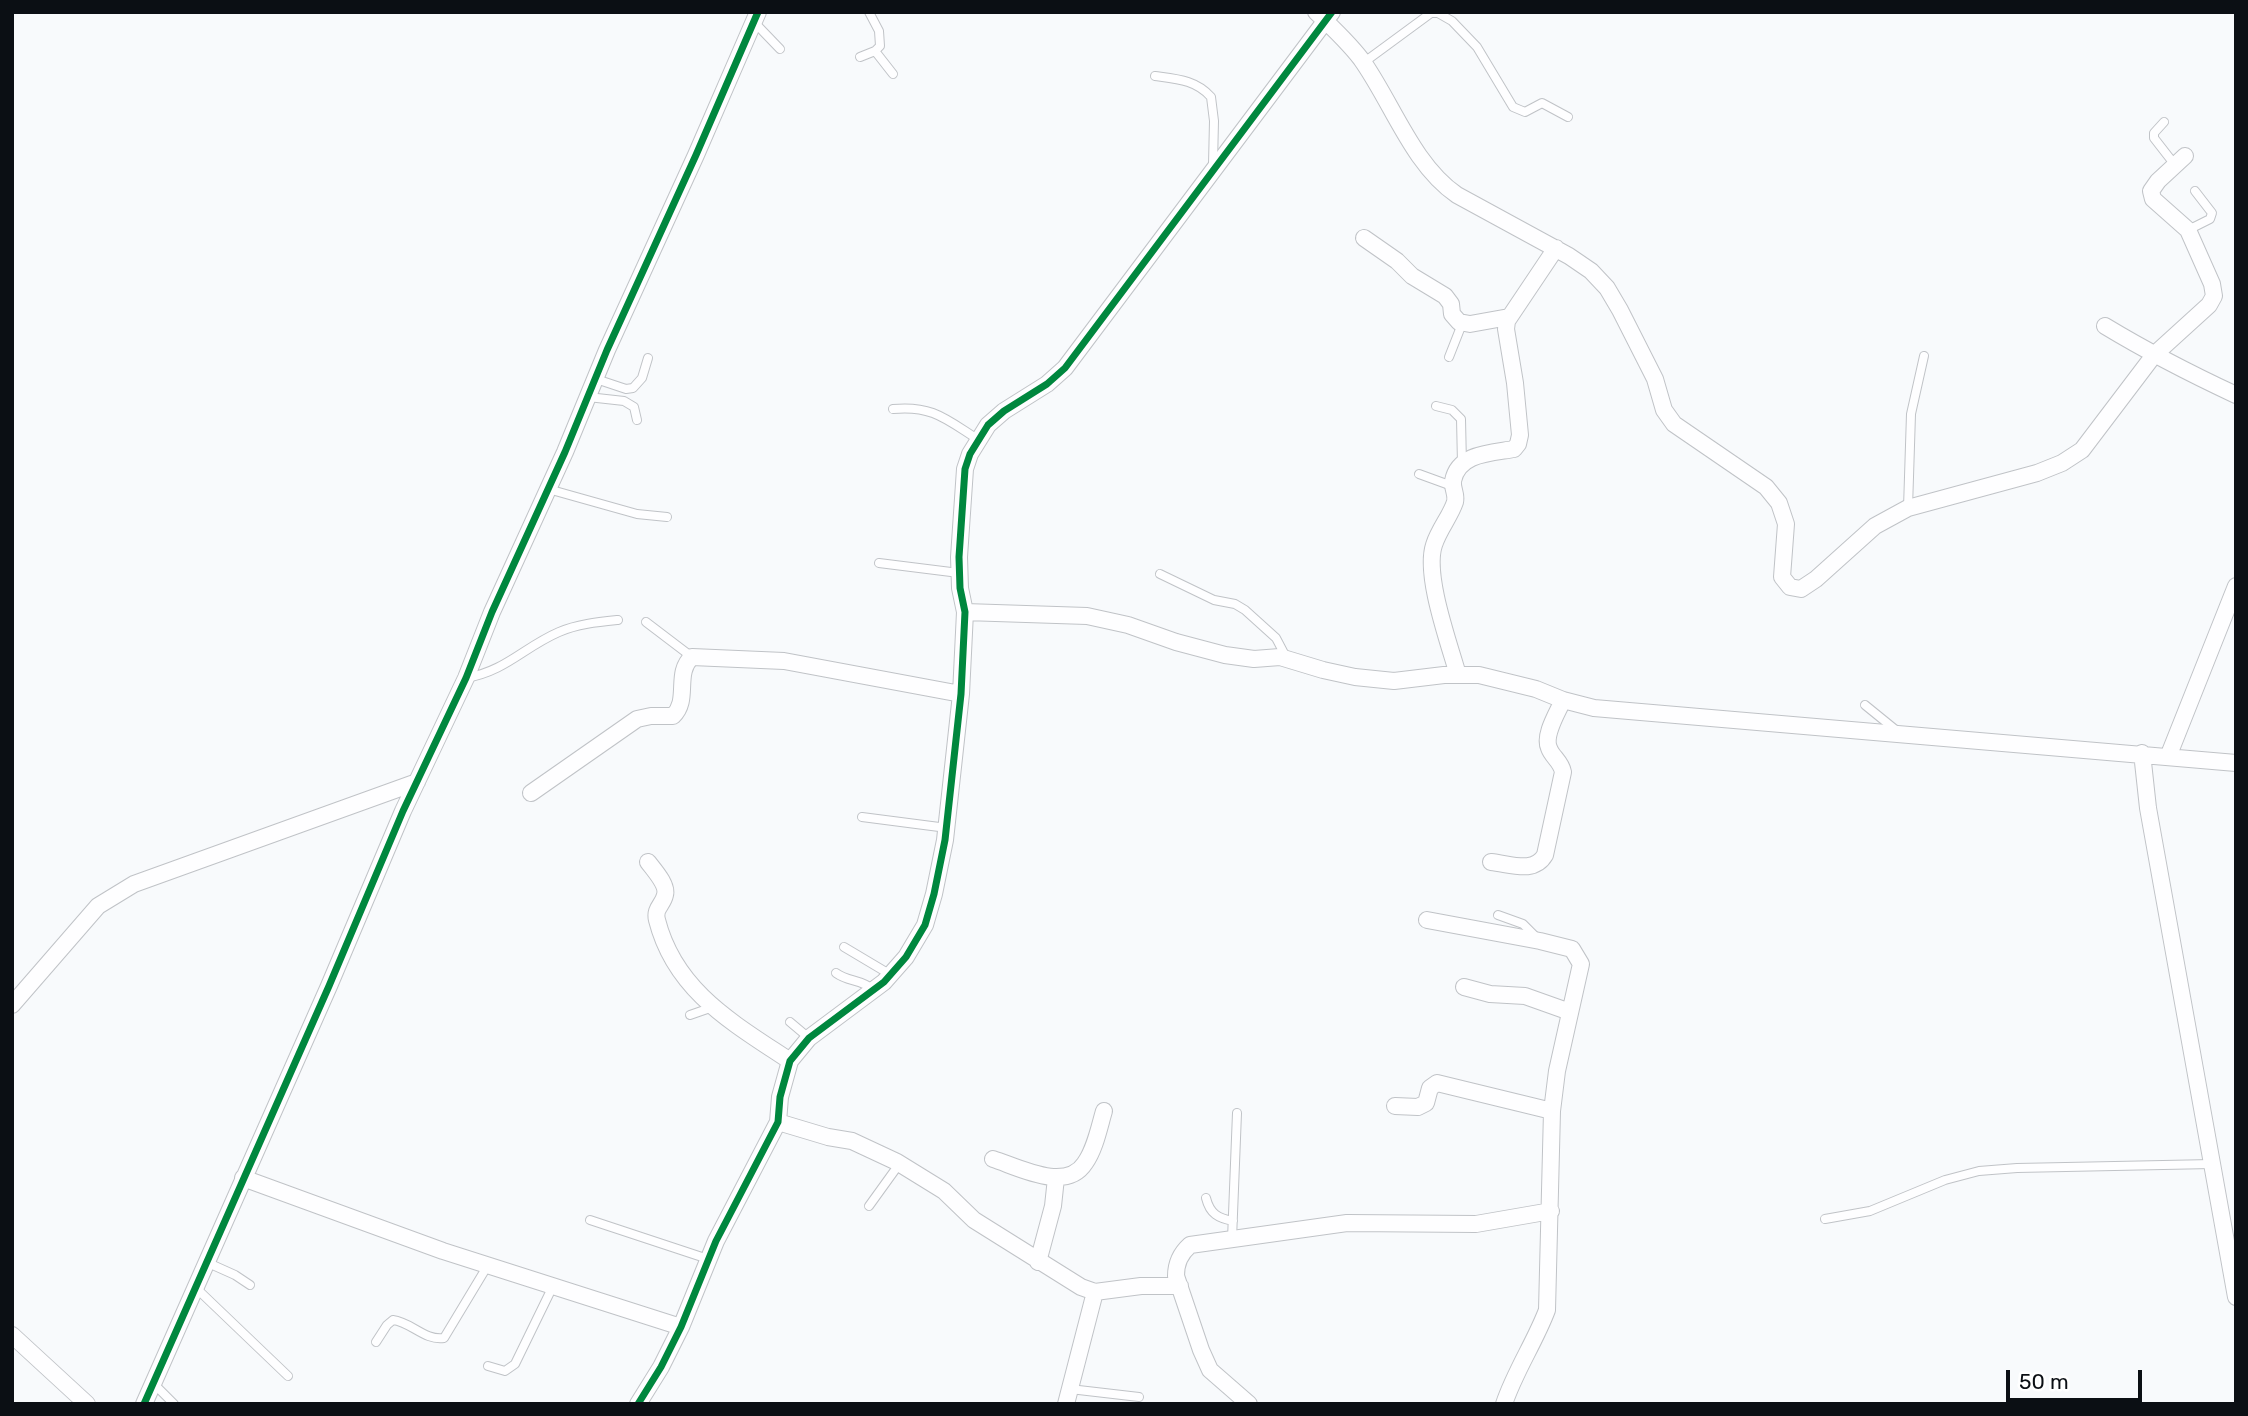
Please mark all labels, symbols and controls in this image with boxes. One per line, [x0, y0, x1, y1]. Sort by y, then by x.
scale bar [2010, 1356, 2146, 1400]
text: 50 m [2019, 1369, 2069, 1394]

